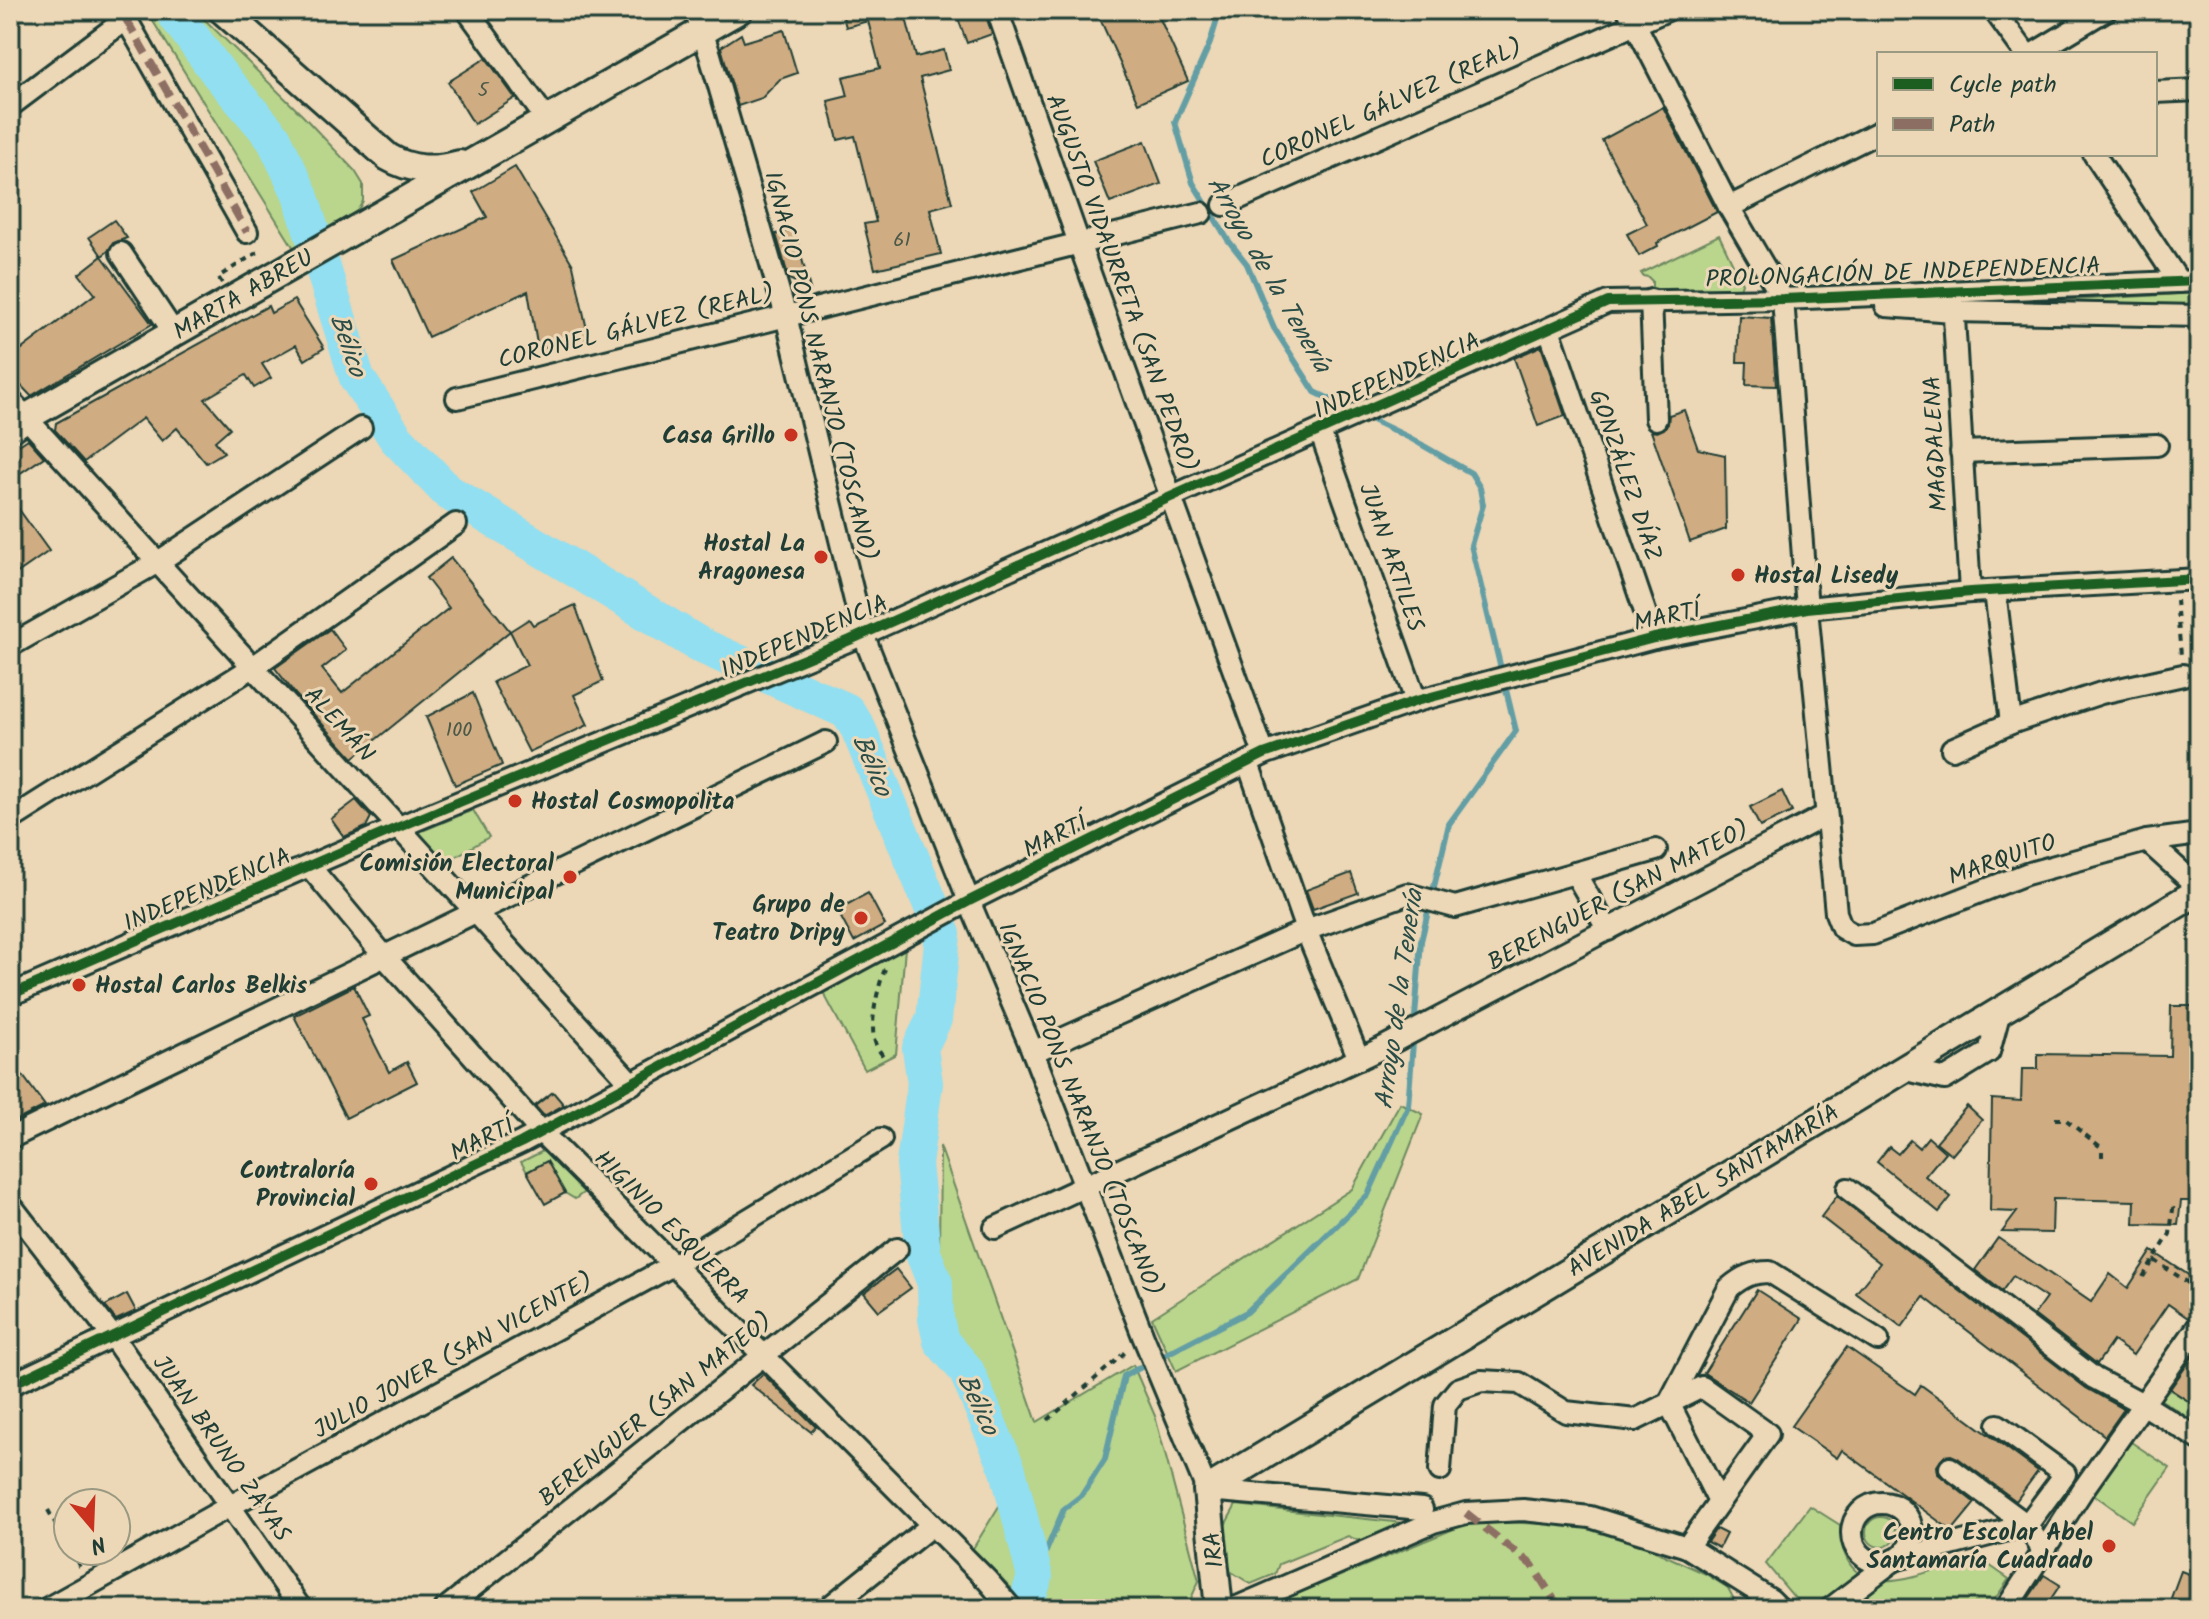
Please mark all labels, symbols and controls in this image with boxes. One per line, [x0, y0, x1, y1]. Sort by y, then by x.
street label: CORONEL GÁLVEZ (REAL) [1254, 29, 1529, 180]
legend [1877, 52, 2157, 156]
text: Cycle path [1949, 66, 2057, 105]
house number: 5 [478, 75, 490, 107]
street label: AUGUSTO VIDAURRETA (SAN PEDRO) [1034, 89, 1207, 478]
text: Path [1949, 106, 1995, 145]
street label: IGNACIO PONS NARANJO (TOSCANO) [752, 167, 887, 565]
water label: Arroyo de la Tenería [1195, 169, 1343, 383]
house number: 61 [893, 225, 911, 257]
street label: MARTA ABREU [166, 239, 321, 351]
street label: PROLONGACIÓN DE INDEPENDENCIA [1705, 247, 2101, 300]
street label: CORONEL GÁLVEZ (REAL) [494, 274, 779, 381]
water label: Bélico [317, 309, 378, 385]
street label: INDEPENDENCIA [1308, 322, 1487, 431]
street label: MAGDALENA [1913, 375, 1960, 513]
street label: GONZÁLEZ DÍAZ [1577, 384, 1672, 567]
place label: Casa Grillo [662, 417, 775, 456]
marker: Casa Grillo [782, 426, 800, 444]
street label: JUAN ARTILES [1347, 478, 1434, 637]
place label: Hostal La Aragonesa [698, 525, 805, 592]
marker: Hostal La Aragonesa [812, 548, 830, 566]
place label: Hostal Lisedy [1754, 557, 1899, 596]
marker: Hostal Lisedy [1729, 566, 1747, 584]
street label: INDEPENDENCIA [715, 585, 894, 690]
street label: MARTÍ [1630, 591, 1708, 644]
street label: ALEMÁN [294, 678, 384, 772]
house number: 100 [446, 715, 472, 747]
water label: Bélico [839, 728, 904, 805]
place label: Hostal Cosmopolita [531, 783, 735, 822]
marker: Hostal Cosmopolita [506, 792, 524, 810]
street label: MARTÍ [1017, 803, 1098, 870]
street label: BERENGUER (SAN MATEO) [1480, 810, 1757, 982]
street label: MARQUITO [1943, 824, 2062, 897]
street label: INDEPENDENCIA [118, 838, 297, 943]
place label: Comisión Electoral Municipal [359, 845, 555, 912]
marker: Comisión Electoral Municipal [561, 868, 579, 886]
water label: Arroyo de la Tenería [1364, 885, 1436, 1112]
place label: Grupo de Teatro Dripy [712, 886, 846, 953]
marker: Grupo de Teatro Dripy [852, 909, 870, 927]
street label: IGNACIO PONS NARANJO (TOSCANO) [986, 917, 1173, 1303]
place label: Hostal Carlos Belkis [95, 967, 307, 1006]
marker: Hostal Carlos Belkis [70, 976, 88, 994]
street label: AVENIDA ABEL SANTAMARÍA [1560, 1094, 1848, 1288]
street label: MARTÍ [444, 1106, 525, 1173]
street label: HIGINIO ESQUERRA [584, 1141, 758, 1315]
place label: Contraloría Provincial [240, 1152, 356, 1219]
marker: Contraloría Provincial [362, 1175, 380, 1193]
street label: JULIO JOVER (SAN VICENTE) [306, 1263, 601, 1450]
street label: BERENGUER (SAN MATEO) [530, 1303, 782, 1517]
street label: JUAN BRUNO ZAYAS [141, 1347, 300, 1551]
water label: Bélico [945, 1367, 1011, 1445]
north arrow [52, 1487, 132, 1567]
place label: Centro Escolar Abel Santamaría Cuadrado [1866, 1514, 2094, 1581]
text: N [85, 1525, 110, 1562]
street label: 1RA [1193, 1530, 1236, 1570]
marker: Centro Escolar Abel Santamaría Cuadrado [2100, 1537, 2118, 1555]

